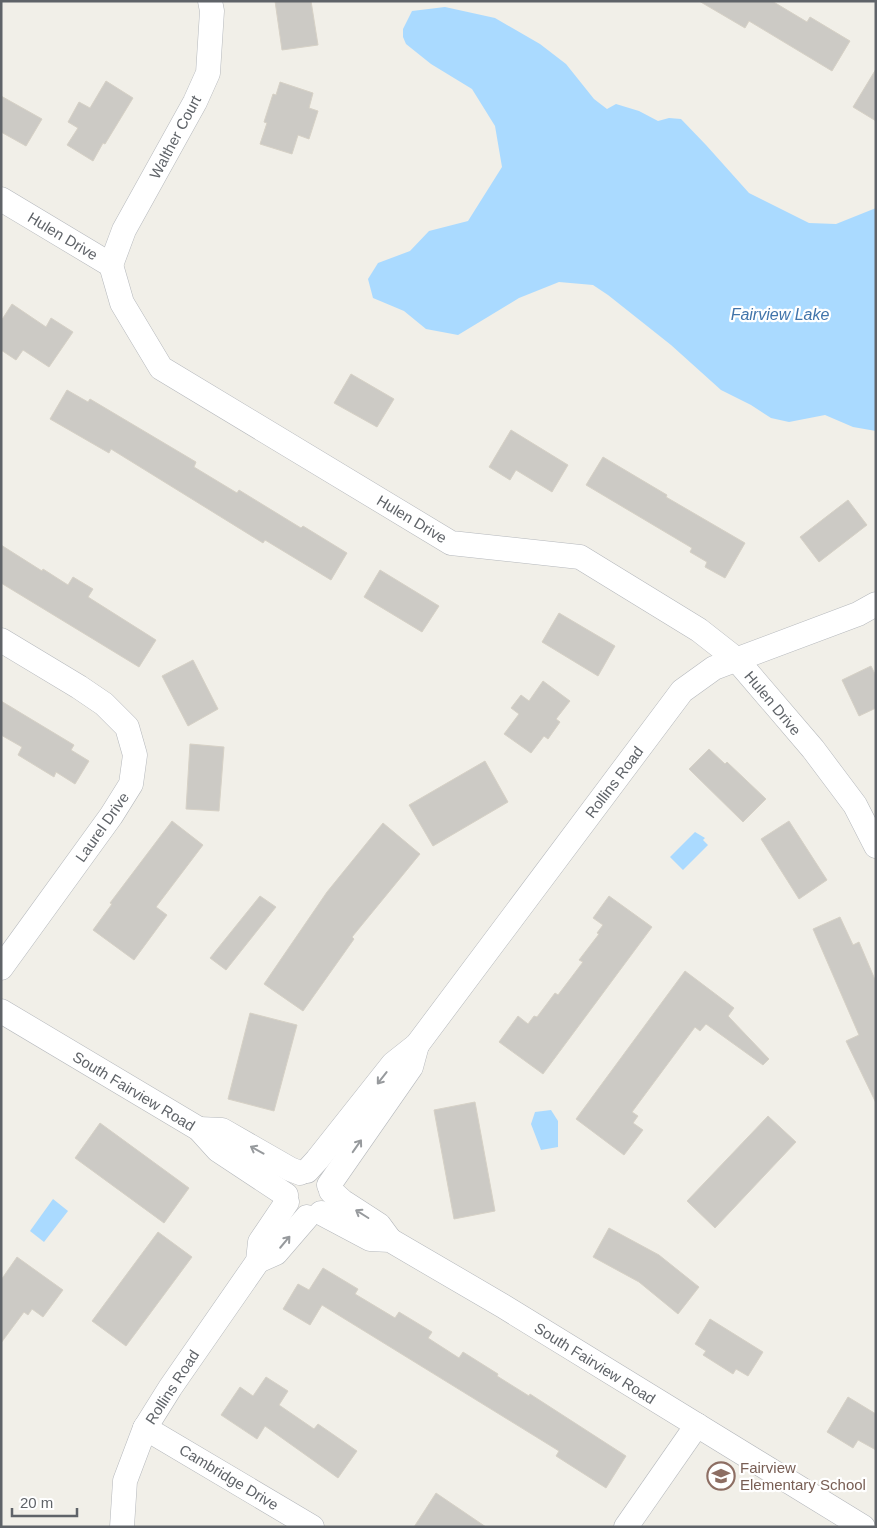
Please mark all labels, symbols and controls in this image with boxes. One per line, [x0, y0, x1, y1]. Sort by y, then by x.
street label: Walther Court [146, 92, 204, 182]
street label: Hulen Drive [25, 209, 101, 263]
water label: Fairview Lake [731, 306, 829, 323]
street label: Hulen Drive [374, 492, 450, 546]
street label: Hulen Drive [741, 668, 805, 738]
street label: Rollins Road [582, 743, 646, 821]
street label: Laurel Drive [72, 789, 132, 865]
street label: South Fairview Road [70, 1048, 198, 1134]
one-way arrow [377, 1071, 388, 1084]
one-way arrow [352, 1139, 362, 1153]
one-way arrow [251, 1145, 265, 1155]
one-way arrow [356, 1209, 370, 1219]
one-way arrow [280, 1236, 291, 1249]
street label: South Fairview Road [531, 1319, 659, 1407]
street label: Rollins Road [142, 1347, 202, 1427]
street label: Cambridge Drive [176, 1441, 282, 1513]
place label: Fairview Elementary School [740, 1459, 866, 1493]
school or university icon: Fairview Elementary School [706, 1461, 736, 1491]
scale bar [12, 1486, 78, 1518]
text: 20 m [20, 1494, 53, 1511]

